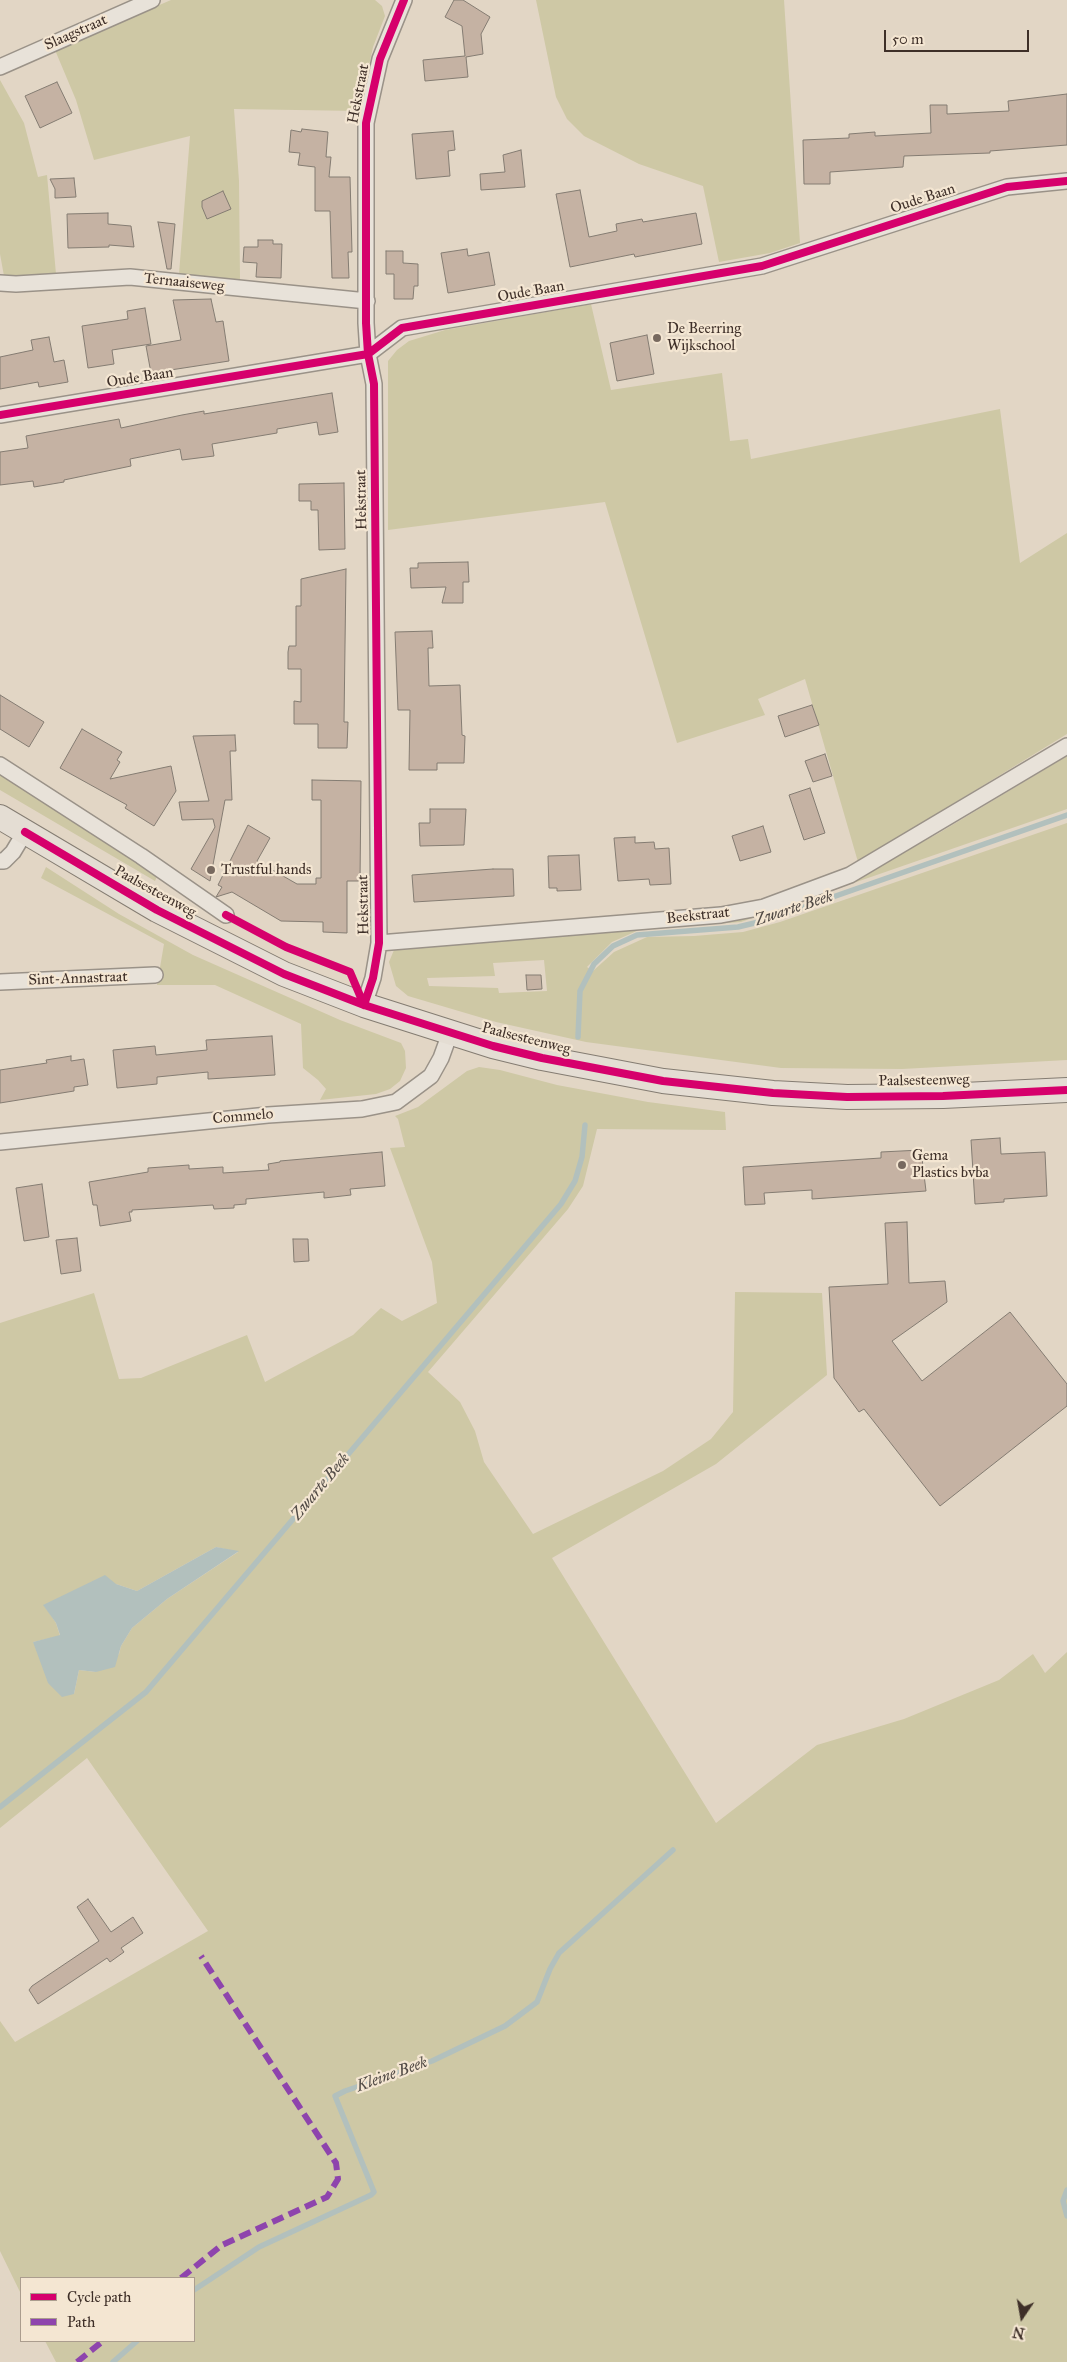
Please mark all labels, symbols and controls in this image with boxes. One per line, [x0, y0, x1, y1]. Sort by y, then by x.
street label: Slaagstraat [42, 11, 110, 55]
scale bar [887, 20, 1032, 52]
text: 50 m [892, 30, 924, 48]
street label: Hekstraat [344, 63, 374, 125]
street label: Oude Baan [888, 180, 958, 218]
street label: Ternaaiseweg [143, 270, 225, 296]
street label: Oude Baan [496, 277, 566, 307]
place label: De Beerring Wijkschool [667, 320, 741, 355]
marker: De Beerring Wijkschool [651, 332, 663, 344]
street label: Oude Baan [105, 364, 175, 392]
street label: Hekstraat [352, 470, 372, 530]
place label: Trustful hands [221, 861, 312, 879]
street label: Paalsesteenweg [111, 862, 199, 922]
marker: Trustful hands [205, 864, 217, 876]
street label: Hekstraat [354, 875, 374, 935]
water label: Zwarte Beek [752, 887, 836, 931]
street label: Beekstraat [665, 904, 731, 928]
street label: Sint-Annastraat [28, 968, 128, 990]
street label: Paalsesteenweg [480, 1019, 572, 1059]
street label: Paalsesteenweg [878, 1071, 970, 1091]
street label: Commelo [212, 1105, 274, 1129]
place label: Gema Plastics bvba [912, 1147, 989, 1182]
marker: Gema Plastics bvba [896, 1159, 908, 1171]
water label: Zwarte Beek [288, 1450, 354, 1524]
water label: Kleine Beek [354, 2053, 430, 2097]
legend [20, 2277, 195, 2342]
text: Cycle path [67, 2288, 131, 2306]
north arrow [997, 2292, 1047, 2342]
text: Path [67, 2313, 95, 2331]
text: N [1011, 2323, 1026, 2342]

